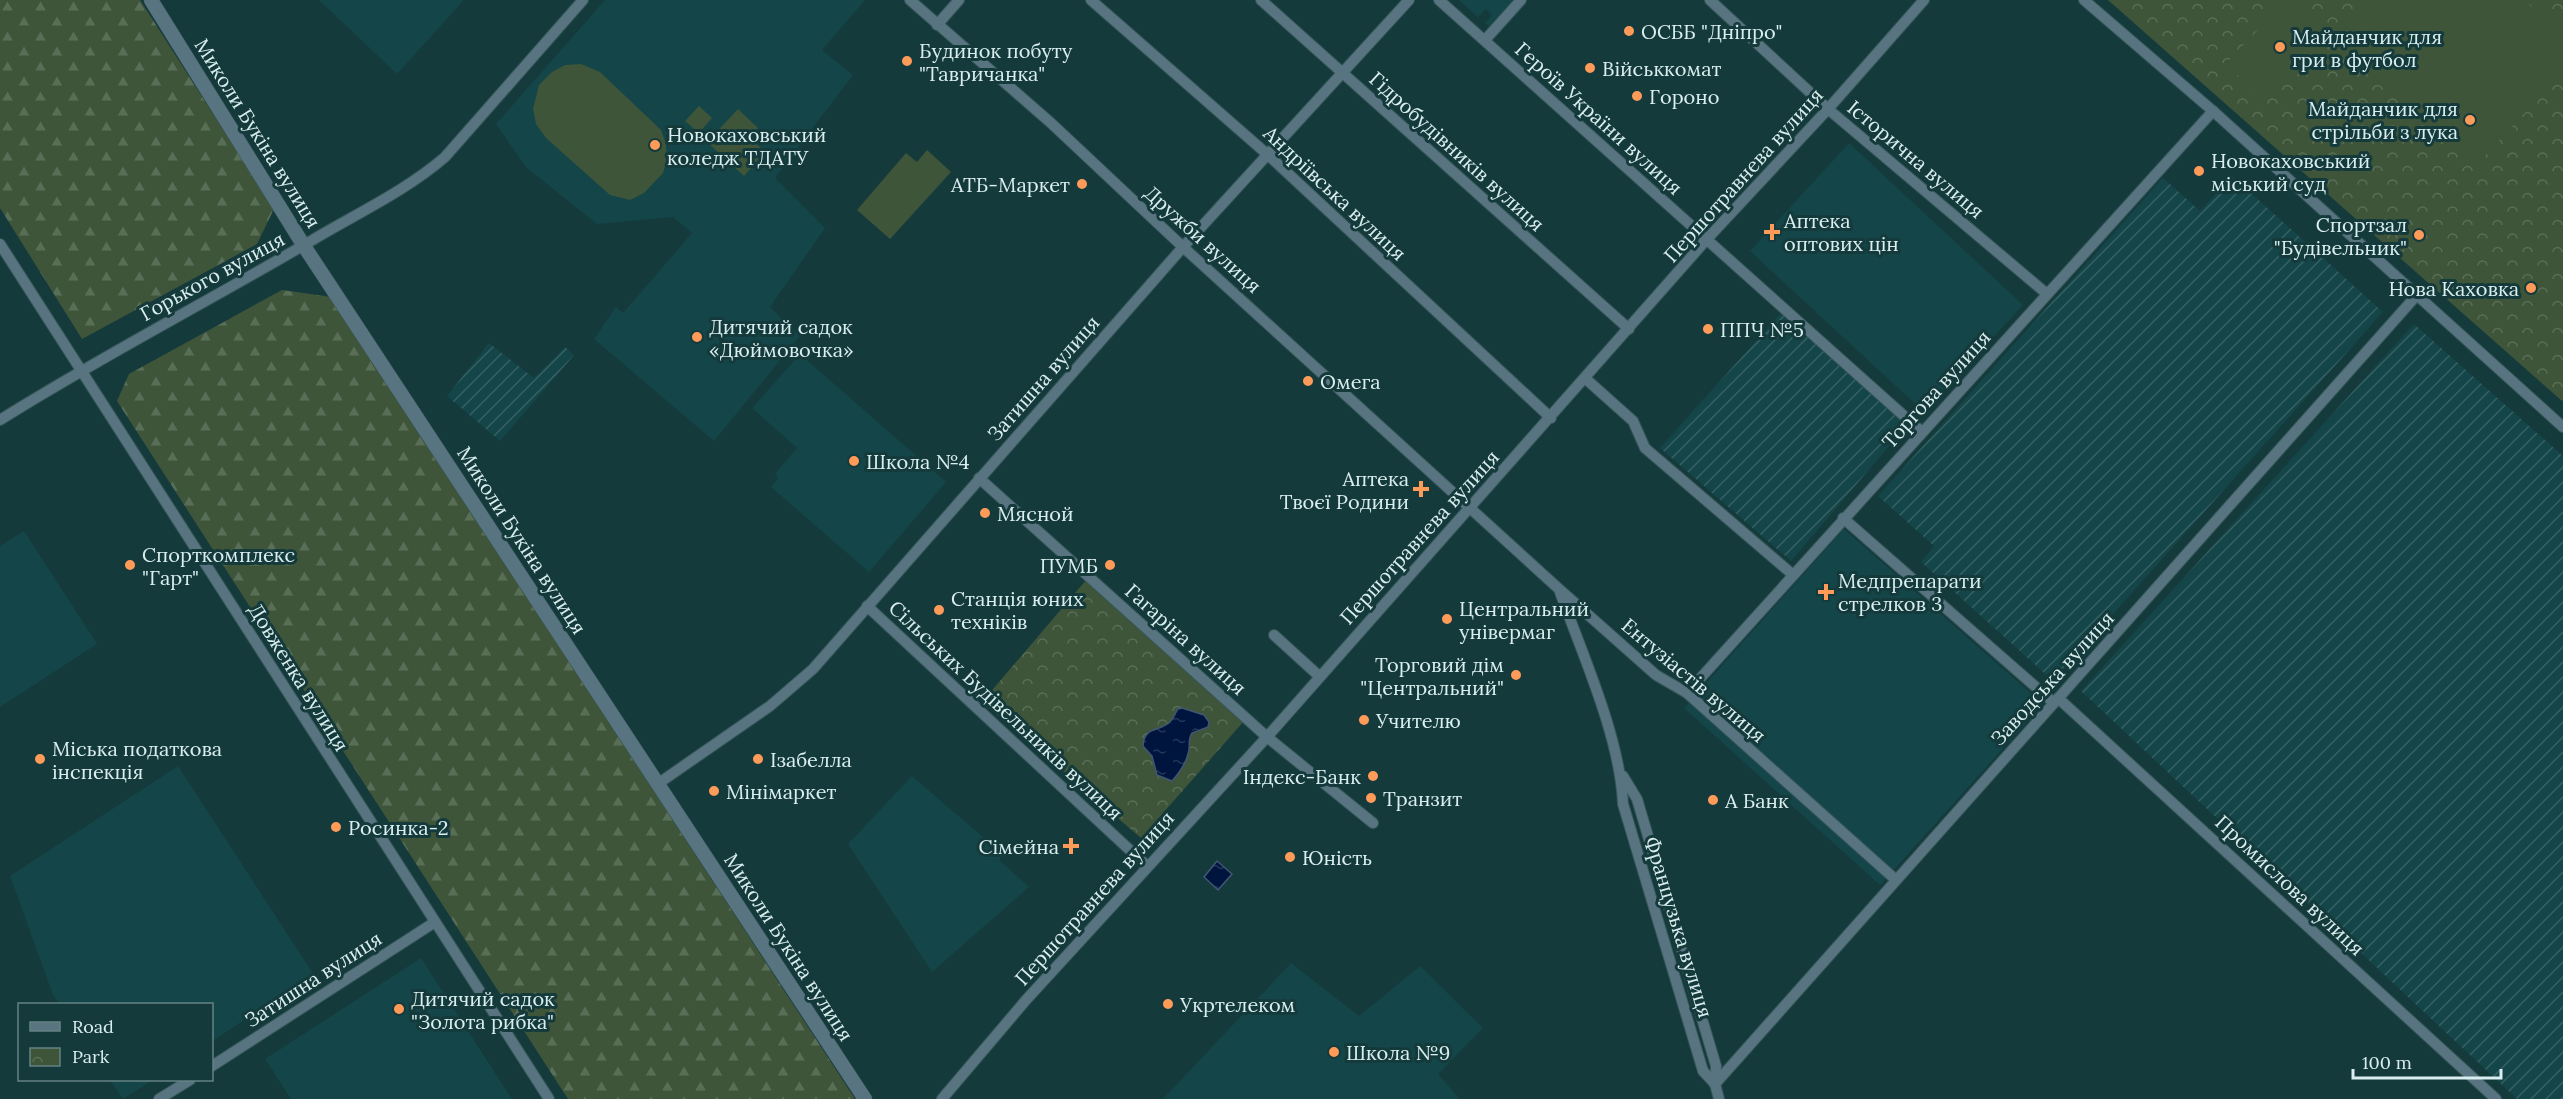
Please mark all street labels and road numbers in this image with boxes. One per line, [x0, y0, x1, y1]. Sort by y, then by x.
street label: Миколи Букіна вулиця [189, 34, 327, 232]
street label: Героїв України вулиця [1510, 36, 1688, 200]
street label: Гідробудівників вулиця [1364, 66, 1550, 236]
street label: Першотравнева вулиця [1658, 83, 1828, 267]
street label: Історична вулиця [1843, 95, 1989, 223]
street label: Андріївська вулиця [1258, 120, 1412, 266]
street label: Дружби вулиця [1139, 180, 1267, 298]
street label: Горького вулиця [135, 226, 289, 326]
street label: Затишна вулиця [982, 310, 1104, 446]
street label: Торгова вулиця [1876, 325, 1996, 453]
street label: Миколи Букіна вулиця [452, 441, 592, 639]
street label: Першотравнева вулиця [1334, 445, 1504, 629]
street label: Гагаріна вулиця [1120, 578, 1252, 700]
street label: Сільських Будівельників вулиця [884, 595, 1128, 825]
street label: Довженка вулиця [243, 598, 355, 756]
street label: Заводська вулиця [1985, 606, 2119, 750]
street label: Ентузіастів вулиця [1617, 612, 1771, 748]
street label: Першотравнева вулиця [1009, 806, 1179, 990]
street label: Промислова вулиця [2210, 809, 2370, 961]
street label: Французька вулиця [1640, 833, 1718, 1021]
street label: Миколи Букіна вулиця [719, 848, 859, 1046]
street label: Затишна вулиця [240, 925, 386, 1033]

